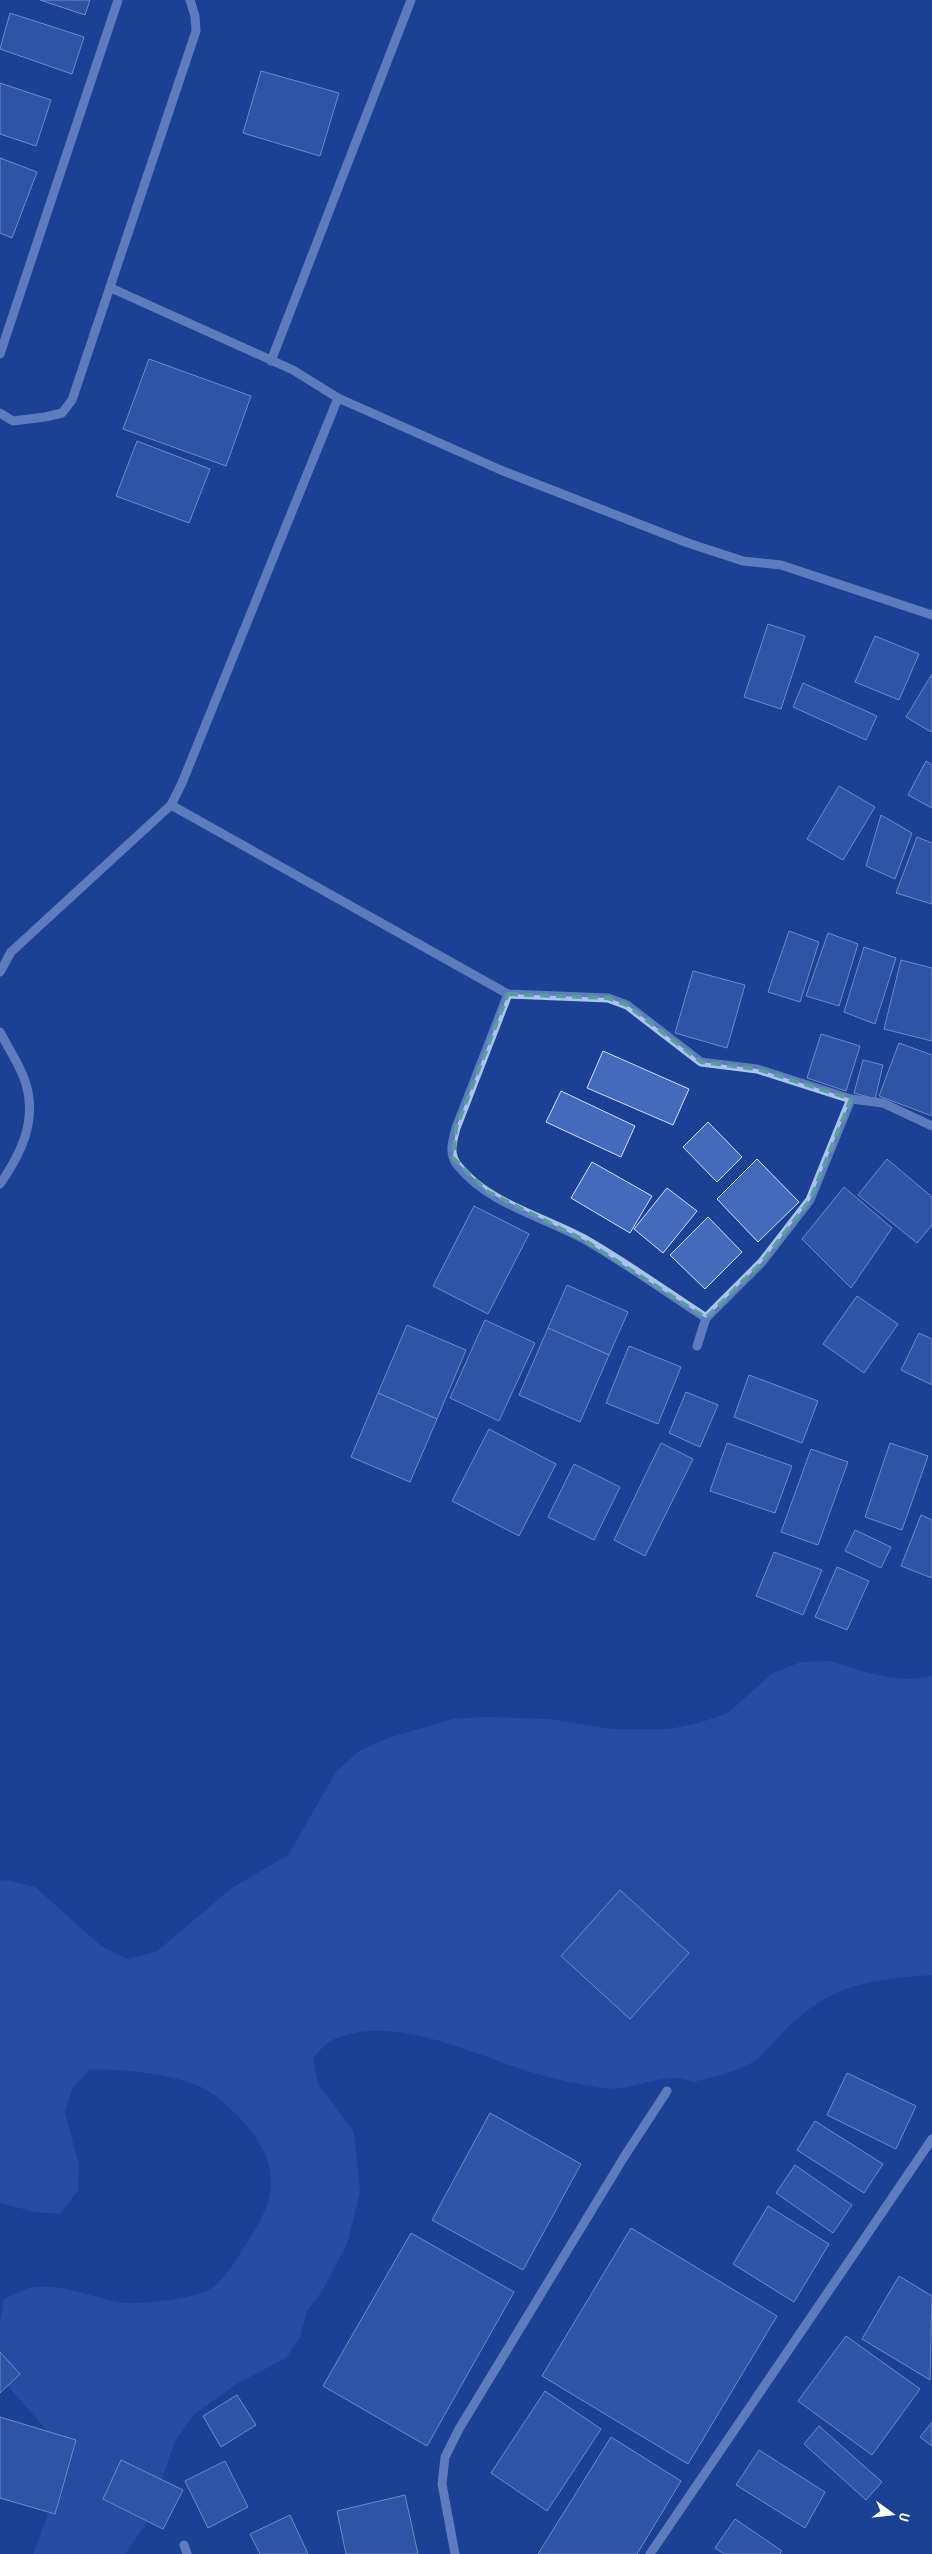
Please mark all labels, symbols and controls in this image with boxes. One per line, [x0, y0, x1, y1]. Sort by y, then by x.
north arrow [867, 2489, 917, 2539]
text: U [895, 2511, 914, 2524]

